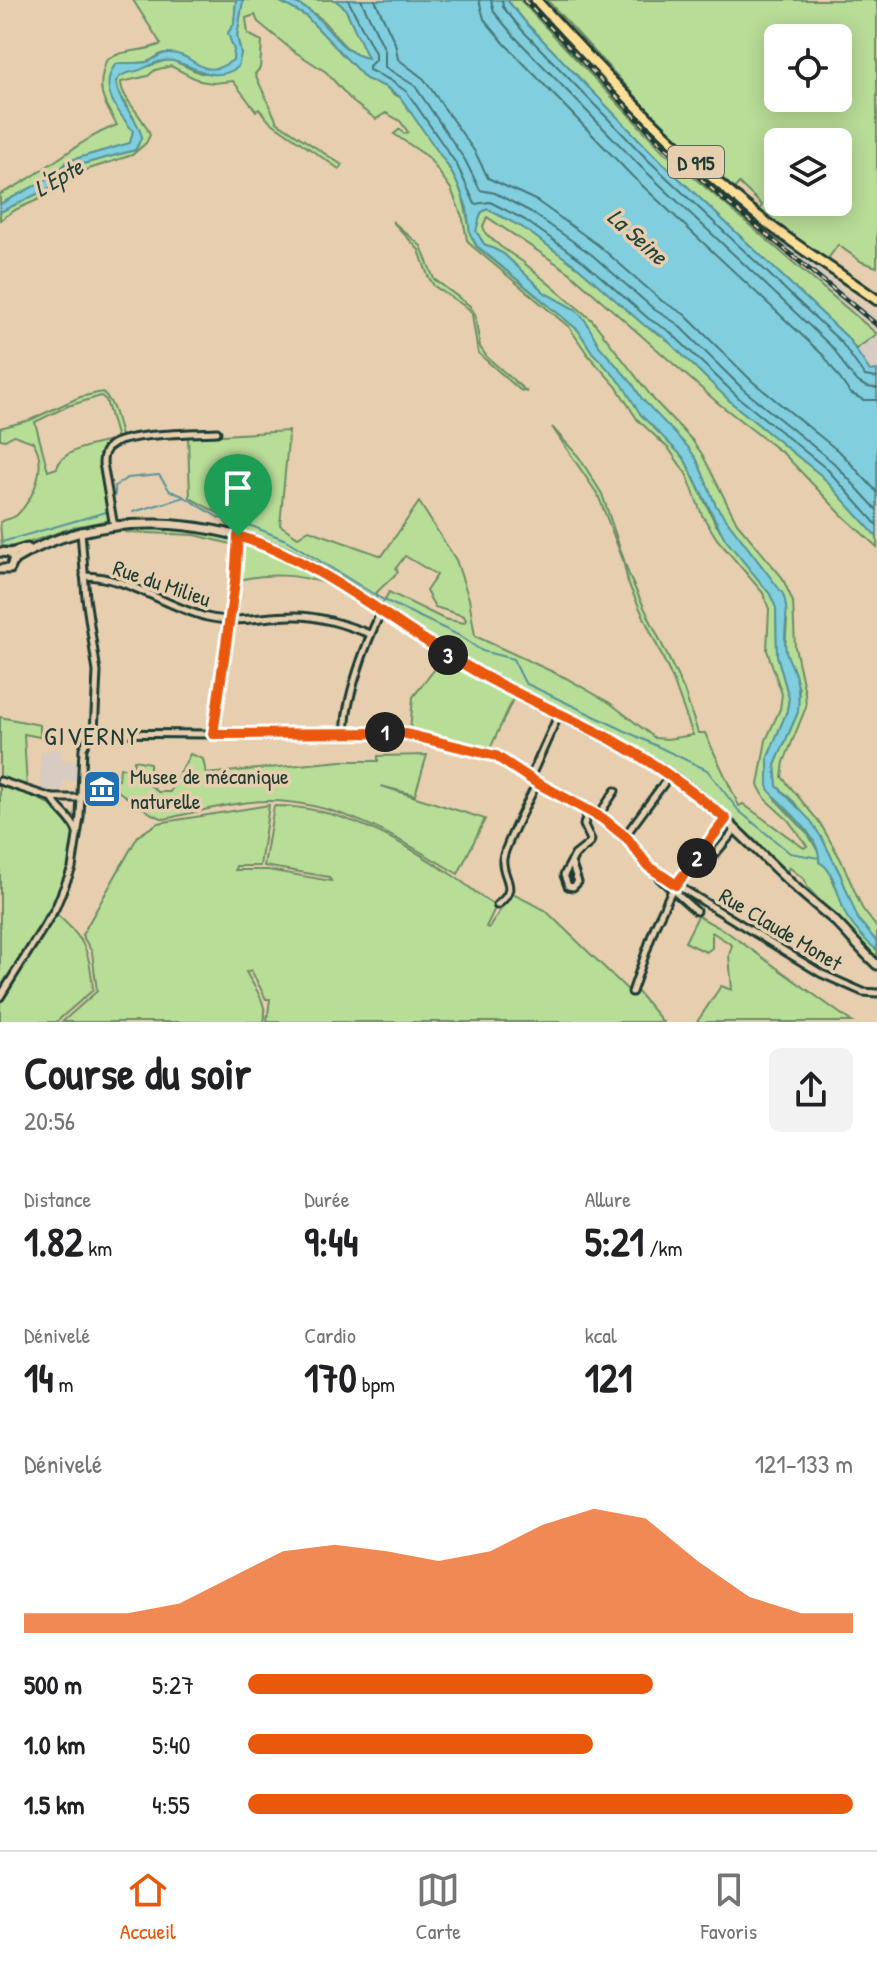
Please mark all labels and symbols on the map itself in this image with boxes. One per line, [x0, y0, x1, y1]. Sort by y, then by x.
road number: D 915 [668, 146, 724, 178]
water label: L'Epte [28, 150, 90, 205]
water label: La Seine [601, 201, 676, 272]
pin [204, 454, 272, 536]
street label: Rue du Milieu [109, 552, 215, 614]
pin: 3 [428, 635, 468, 675]
pin: 1 [365, 712, 405, 752]
district label: GIVERNY [44, 718, 140, 753]
place label: Musee de mécanique naturelle [130, 761, 289, 816]
museum icon: Musee de mécanique naturelle [81, 768, 123, 810]
pin: 2 [677, 838, 717, 878]
street label: Rue Claude Monet [714, 880, 848, 978]

